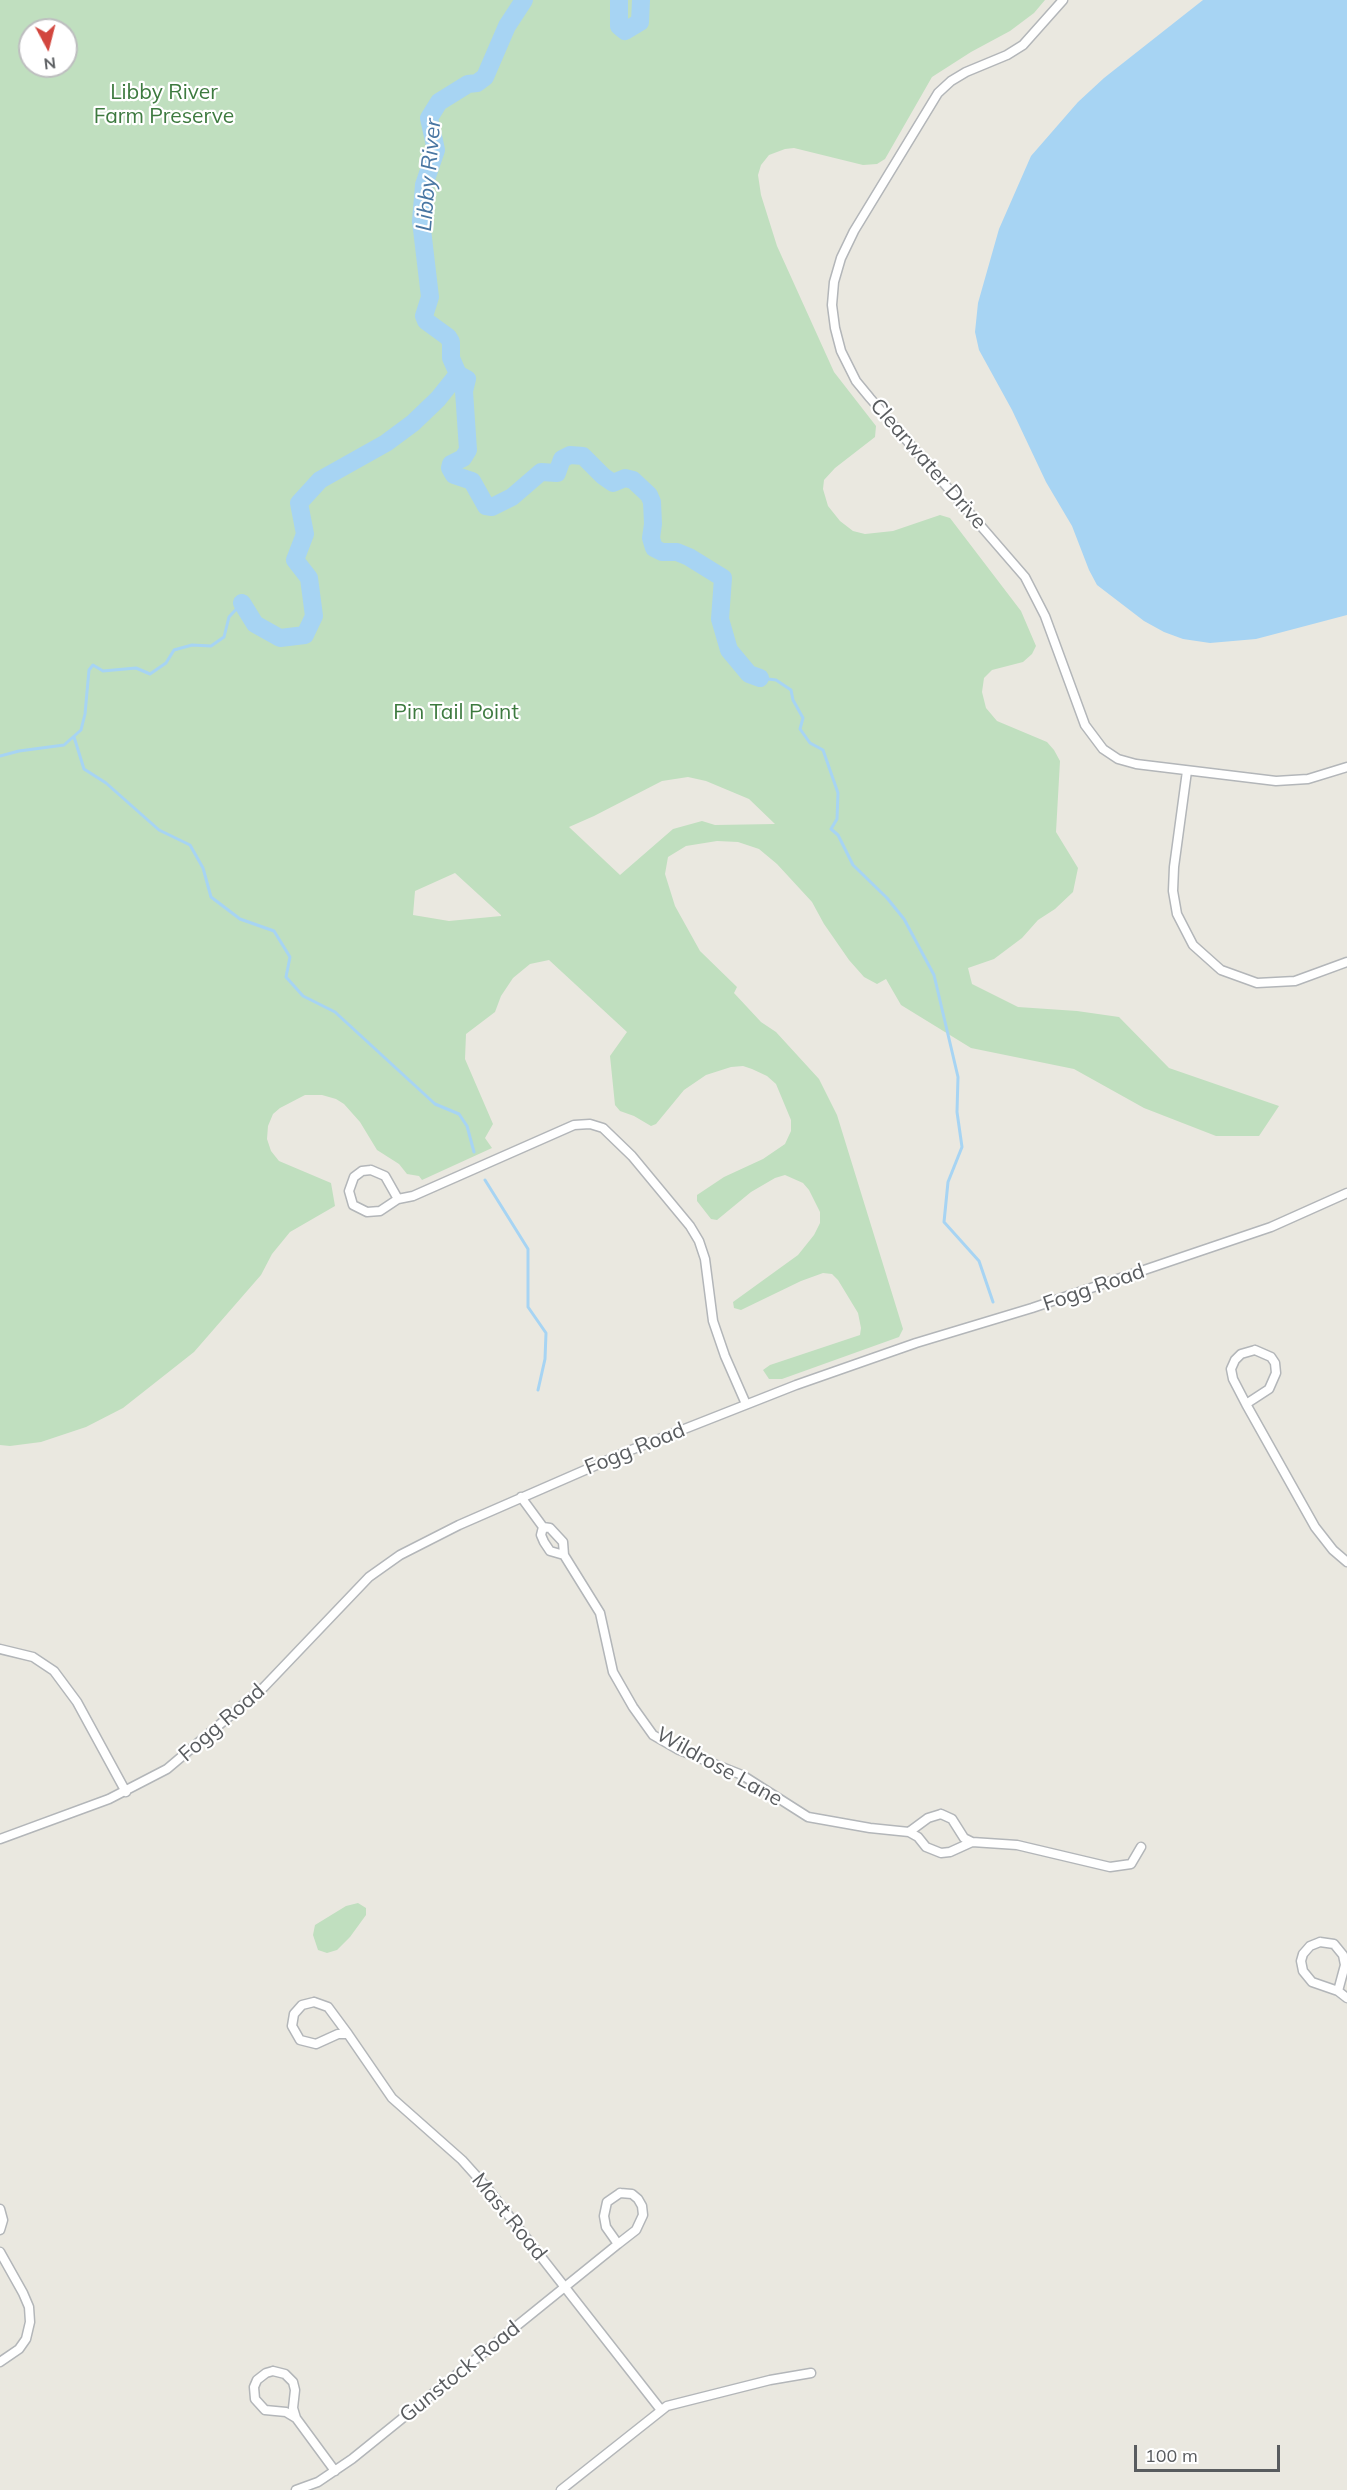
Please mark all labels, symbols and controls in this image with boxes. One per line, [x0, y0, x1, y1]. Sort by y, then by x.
north arrow [18, 18, 78, 78]
text: N [43, 53, 57, 75]
park label: Libby River Farm Preserve [94, 80, 234, 130]
water label: Libby River [411, 118, 447, 232]
street label: Clearwater Drive [864, 394, 992, 534]
park label: Pin Tail Point [393, 700, 519, 726]
street label: Fogg Road [1040, 1259, 1148, 1317]
street label: Fogg Road [581, 1418, 689, 1480]
street label: Fogg Road [174, 1679, 270, 1767]
street label: Wildrose Lane [651, 1722, 787, 1812]
street label: Mast Road [466, 2168, 552, 2266]
street label: Gunstock Road [395, 2316, 525, 2428]
scale bar [1137, 2433, 1282, 2471]
text: 100 m [1145, 2444, 1198, 2467]

